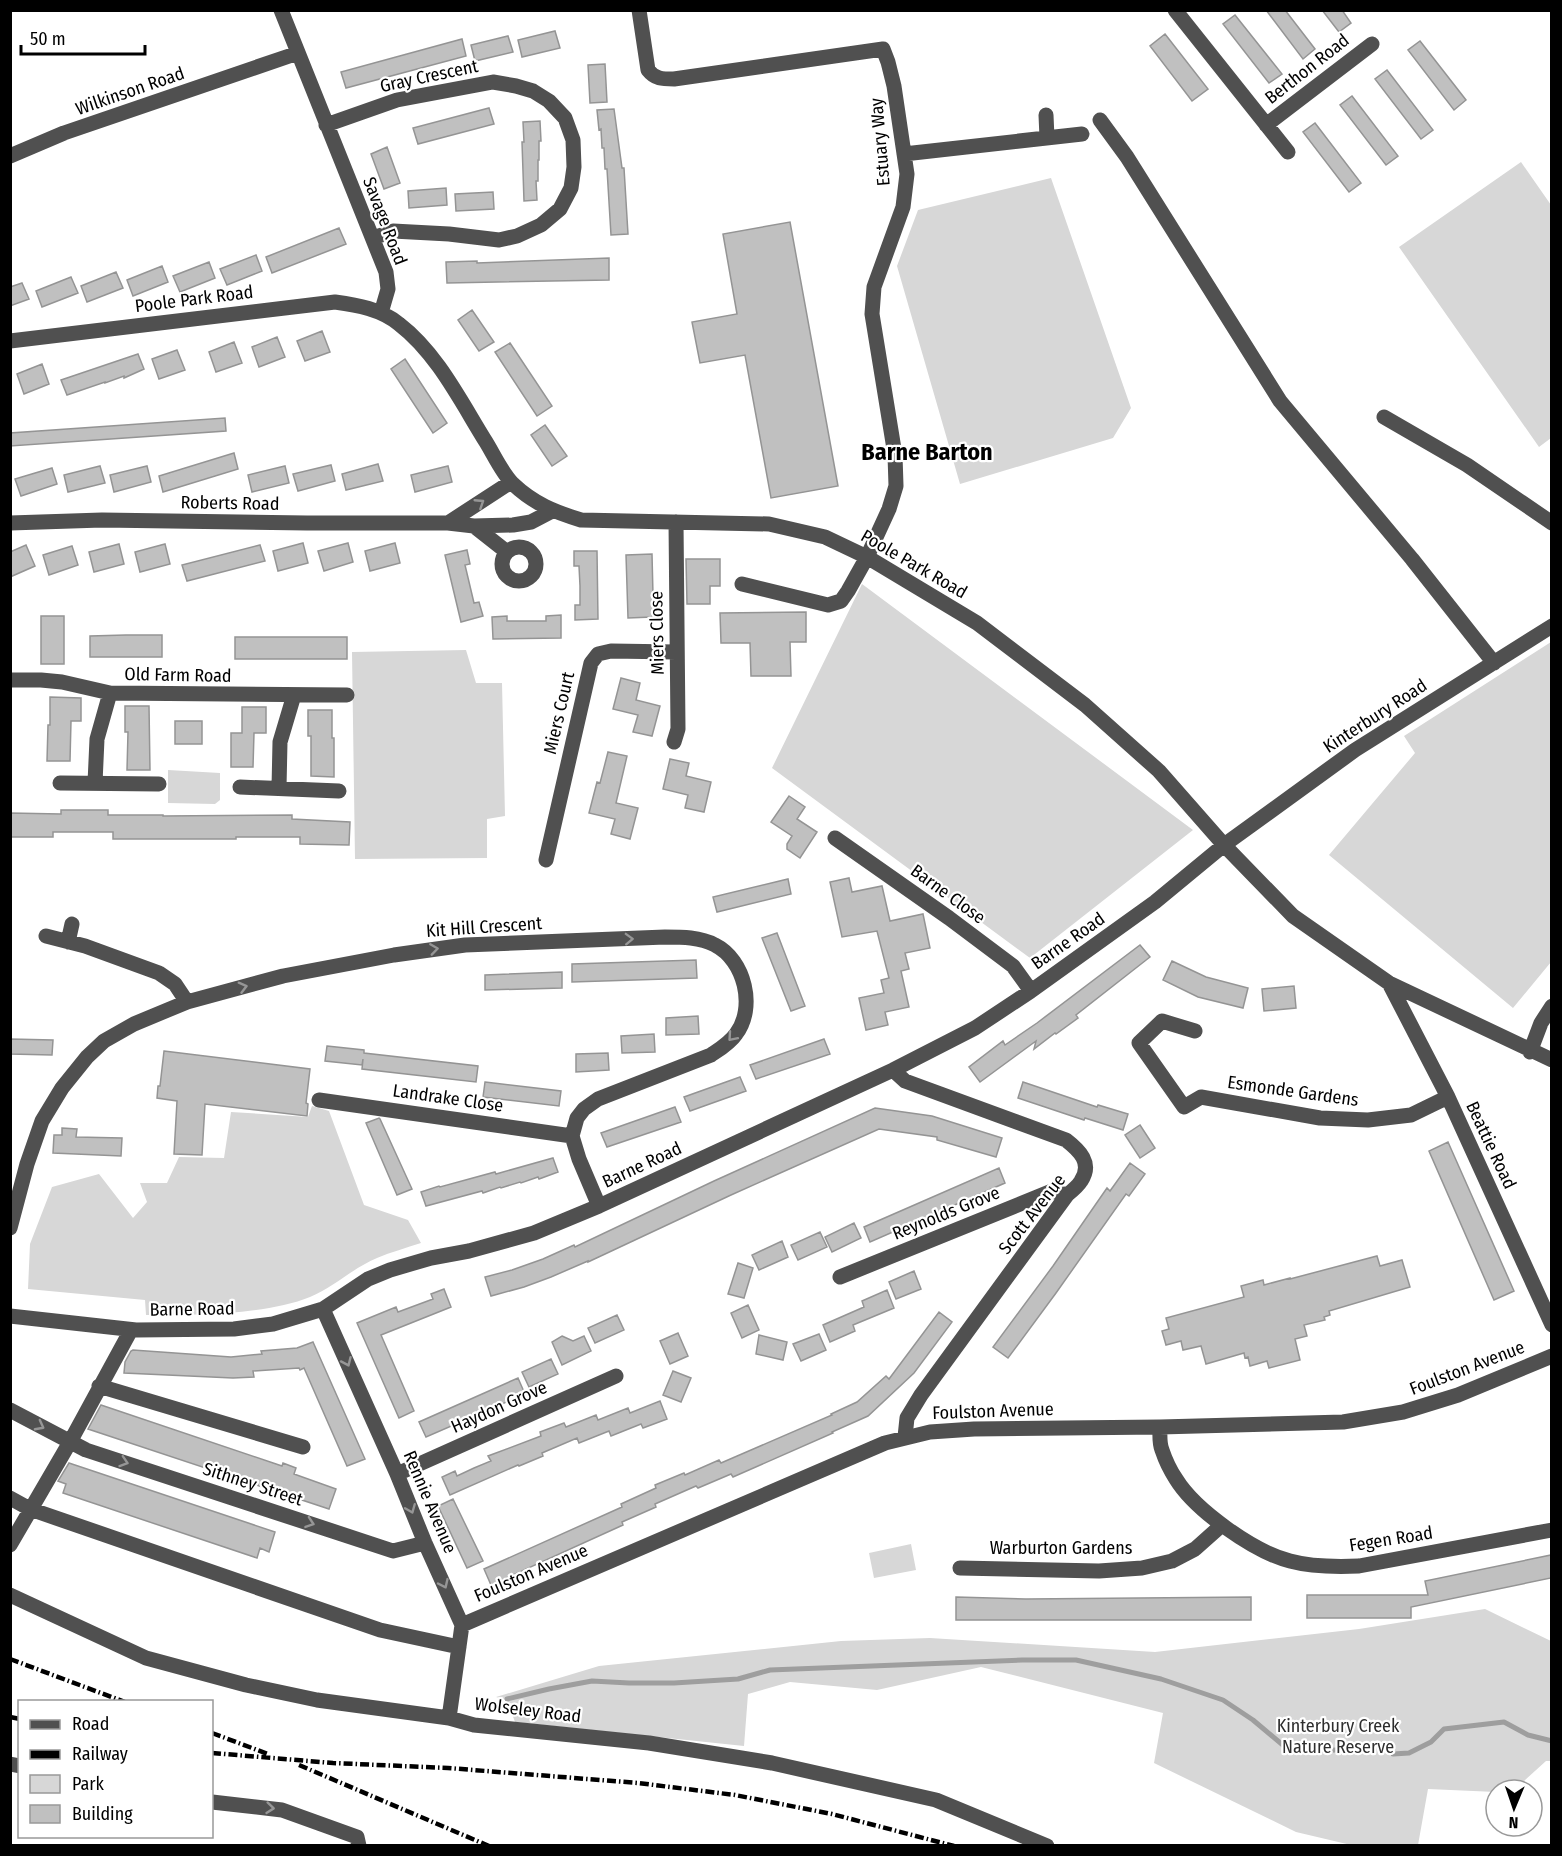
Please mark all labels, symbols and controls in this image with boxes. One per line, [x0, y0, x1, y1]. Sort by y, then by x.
scale bar [21, 18, 146, 56]
text: 50 m [30, 28, 66, 50]
street label: Berthon Road [1260, 29, 1354, 109]
street label: Gray Crescent [378, 55, 480, 97]
street label: Wilkinson Road [73, 62, 187, 120]
street label: Estuary Way [865, 97, 895, 187]
street label: Savage Road [358, 174, 412, 268]
street label: Poole Park Road [134, 281, 254, 317]
district label: Barne Barton [861, 438, 993, 466]
street label: Roberts Road [180, 491, 280, 515]
one-way arrow [473, 499, 484, 510]
street label: Poole Park Road [857, 525, 971, 603]
street label: Miers Close [645, 591, 669, 675]
street label: Old Farm Road [124, 663, 232, 687]
street label: Miers Court [539, 669, 579, 756]
street label: Kinterbury Road [1319, 674, 1431, 758]
street label: Barne Close [906, 859, 990, 929]
street label: Barne Road [1027, 908, 1109, 974]
street label: Kit Hill Crescent [425, 912, 543, 942]
one-way arrow [624, 932, 633, 945]
one-way arrow [430, 944, 439, 956]
one-way arrow [238, 981, 248, 994]
one-way arrow [729, 1030, 740, 1041]
street label: Esmonde Gardens [1226, 1071, 1360, 1111]
street label: Landrake Close [391, 1079, 505, 1117]
street label: Beattie Road [1461, 1098, 1521, 1192]
street label: Barne Road [599, 1137, 685, 1193]
street label: Scott Avenue [994, 1169, 1070, 1259]
street label: Reynolds Grove [889, 1181, 1003, 1245]
street label: Barne Road [149, 1297, 235, 1321]
street label: Foulston Avenue [1406, 1336, 1528, 1400]
one-way arrow [340, 1356, 352, 1367]
street label: Haydon Grove [448, 1376, 550, 1438]
street label: Foulston Avenue [932, 1398, 1054, 1424]
one-way arrow [34, 1419, 44, 1430]
street label: Rennie Avenue [399, 1447, 461, 1557]
one-way arrow [119, 1455, 129, 1467]
street label: Sithney Street [200, 1458, 306, 1511]
one-way arrow [404, 1502, 416, 1513]
one-way arrow [304, 1516, 315, 1528]
street label: Fegen Road [1348, 1522, 1434, 1556]
street label: Warburton Gardens [990, 1537, 1133, 1559]
street label: Foulston Avenue [471, 1539, 591, 1607]
one-way arrow [436, 1578, 448, 1589]
street label: Wolseley Road [473, 1693, 583, 1727]
legend [18, 1700, 213, 1838]
text: Road [72, 1713, 109, 1735]
park label: Kinterbury Creek Nature Reserve [1277, 1715, 1400, 1758]
text: Railway [72, 1743, 128, 1765]
text: Park [72, 1773, 105, 1795]
north arrow [1484, 1778, 1544, 1838]
one-way arrow [265, 1801, 274, 1814]
text: Building [72, 1803, 133, 1825]
text: N [1508, 1813, 1519, 1832]

